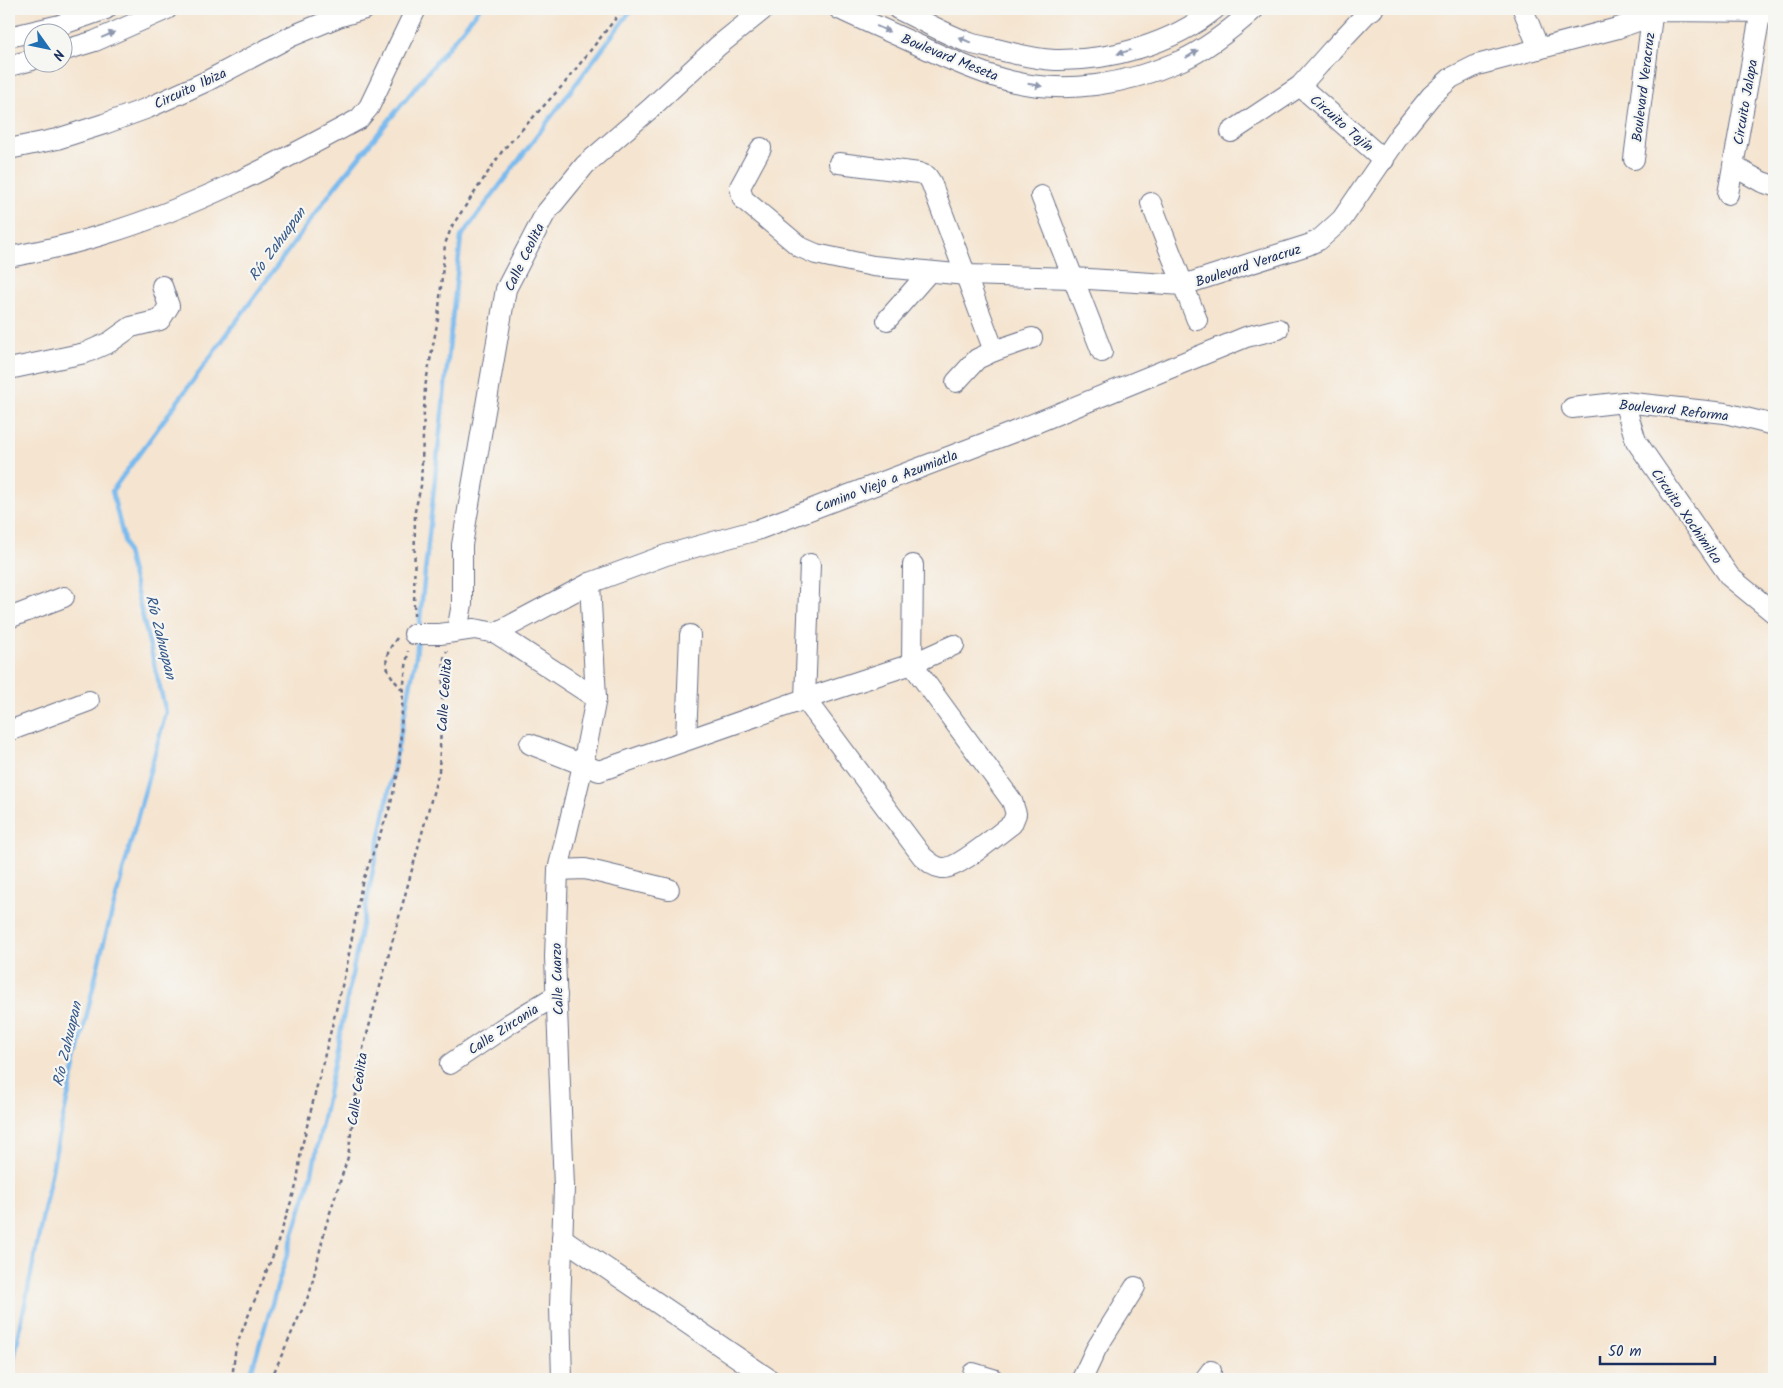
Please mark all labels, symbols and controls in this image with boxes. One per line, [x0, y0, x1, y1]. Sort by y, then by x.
north arrow [22, 22, 72, 72]
one-way arrow [876, 26, 890, 34]
street label: Boulevard Meseta [898, 28, 1002, 87]
one-way arrow [101, 31, 116, 39]
street label: Boulevard Veracruz [1626, 31, 1662, 143]
one-way arrow [958, 36, 972, 44]
text: N [46, 45, 70, 64]
one-way arrow [1116, 48, 1131, 56]
one-way arrow [1185, 50, 1198, 59]
street label: Circuito Jalapa [1728, 58, 1764, 147]
street label: Circuito Ibiza [151, 63, 230, 115]
one-way arrow [1027, 82, 1043, 90]
street label: Circuito Tajín [1305, 90, 1378, 158]
water label: Río Zahuapan [243, 202, 313, 286]
street label: Calle Ceolita [499, 220, 551, 295]
street label: Boulevard Veracruz [1193, 238, 1304, 293]
street label: Boulevard Reforma [1618, 394, 1730, 428]
street label: Camino Viejo a Azumiatla [812, 445, 961, 519]
street label: Circuito Xochimilco [1645, 464, 1728, 569]
water label: Río Zahuapan [138, 593, 182, 683]
street label: Calle Ceolita [431, 658, 459, 732]
street label: Calle Cuarzo [546, 942, 570, 1016]
water label: Río Zahuapan [47, 999, 90, 1089]
street label: Calle Zirconia [464, 999, 543, 1061]
street label: Calle Ceolita [342, 1051, 374, 1127]
scale bar [1600, 1333, 1716, 1365]
text: 50 m [1608, 1340, 1642, 1364]

